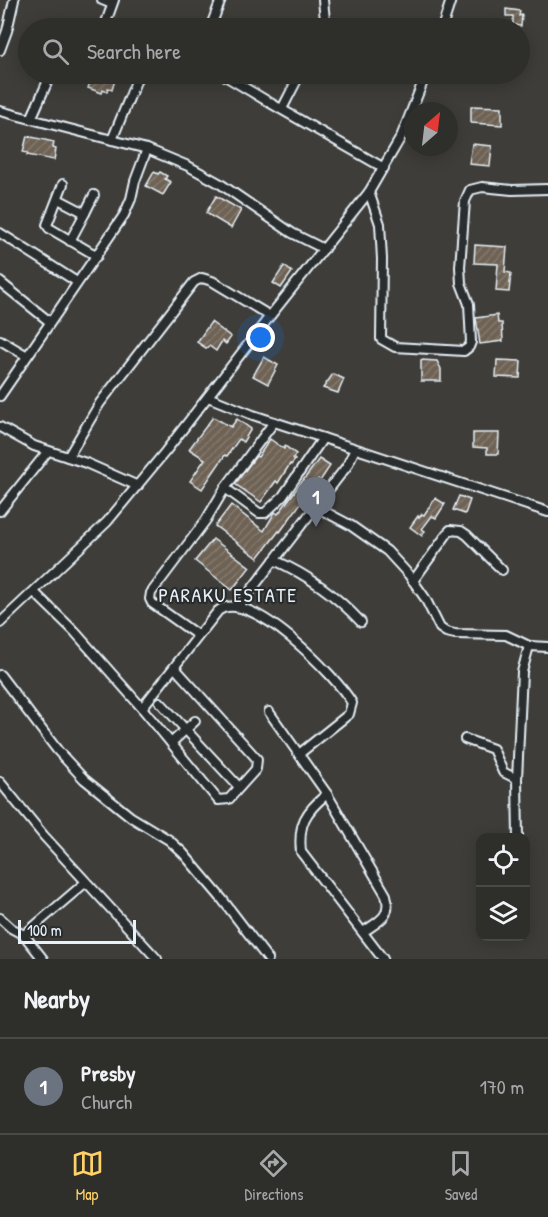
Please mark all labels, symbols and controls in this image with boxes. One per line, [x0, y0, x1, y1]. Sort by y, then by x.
search box [18, 18, 530, 84]
icon: search [39, 35, 72, 68]
text: Search here [87, 36, 181, 66]
north arrow [404, 102, 458, 156]
your location [246, 323, 275, 352]
pin: 1 [296, 478, 336, 527]
district label: PARAKU ESTATE [158, 581, 298, 608]
map controls [476, 833, 530, 941]
button: locate [476, 833, 530, 887]
button: layers [476, 887, 530, 941]
scale bar [18, 917, 136, 944]
text: 100 m [27, 919, 62, 941]
text: Nearby [24, 981, 90, 1016]
text: Presby [81, 1058, 136, 1088]
text: 1 [40, 1073, 47, 1100]
text: 170 m [480, 1073, 524, 1100]
text: Church [81, 1088, 132, 1115]
tab: Map [71, 1147, 104, 1205]
tab: Directions [245, 1147, 303, 1205]
tab: Saved [444, 1147, 477, 1205]

